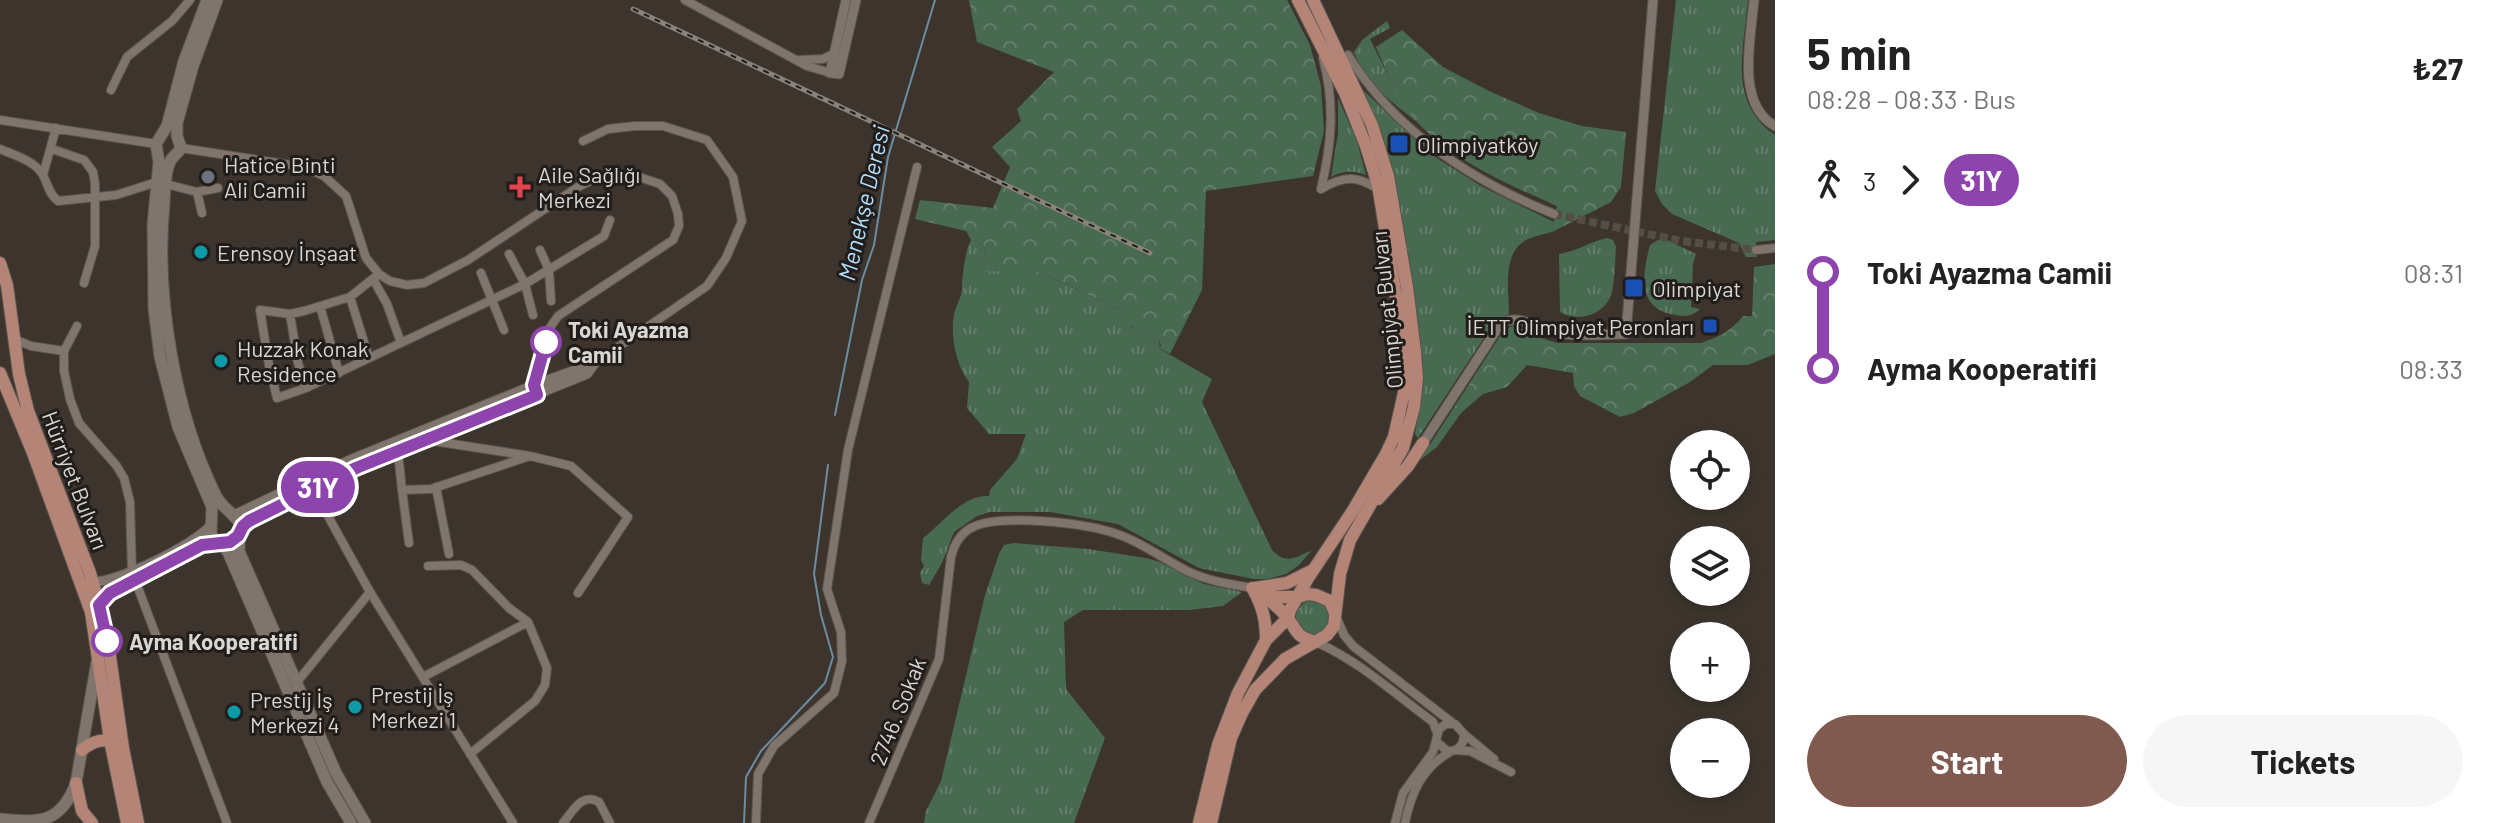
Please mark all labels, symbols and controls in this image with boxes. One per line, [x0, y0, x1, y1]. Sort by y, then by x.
text: 5 min [1807, 26, 1912, 79]
text: ₺27 [2412, 50, 2463, 86]
text: 08:28 – 08:33 · Bus [1807, 83, 2016, 114]
water label: Menekşe Deresi [831, 123, 895, 283]
place label: Olimpiyatköy [1417, 131, 1538, 157]
marker: Olimpiyatköy [1388, 133, 1410, 155]
place label: Hatice Binti Ali Camii [224, 151, 336, 202]
icon: walk [1807, 158, 1851, 202]
icon: forward [1888, 158, 1932, 202]
place label: Aile Sağlığı Merkezi [538, 161, 640, 212]
text: 31Y [1960, 163, 2003, 197]
text: 3 [1863, 165, 1876, 196]
marker: Hatice Binti Ali Camii [199, 168, 217, 186]
marker: Aile Sağlığı Merkezi [509, 176, 531, 198]
street label: Olimpiyat Bulvarı [1365, 230, 1407, 390]
place label: Erensoy İnşaat [217, 239, 357, 265]
marker: Erensoy İnşaat [192, 243, 210, 261]
text: Toki Ayazma Camii [1867, 254, 2112, 290]
text: 08:31 [2404, 257, 2463, 288]
place label: Olimpiyat [1652, 275, 1741, 301]
marker: Olimpiyat [1623, 277, 1645, 299]
place label: İETT Olimpiyat Peronları [1467, 313, 1694, 339]
place label: Toki Ayazma Camii [568, 316, 689, 367]
marker: İETT Olimpiyat Peronları [1701, 317, 1719, 335]
marker: Toki Ayazma Camii [531, 327, 561, 357]
place label: Huzzak Konak Residence [237, 335, 369, 386]
text: Ayma Kooperatifi [1867, 350, 2097, 386]
marker: Huzzak Konak Residence [212, 352, 230, 370]
text: 08:33 [2399, 353, 2463, 384]
street label: Hürriyet Bulvarı [38, 407, 114, 553]
map controls [1670, 430, 1750, 798]
button: locate [1670, 430, 1750, 510]
line badge: 31Y [272, 461, 364, 513]
text: 31Y [297, 470, 339, 504]
button: layers [1670, 526, 1750, 606]
button: + [1670, 622, 1750, 702]
marker: Ayma Kooperatifi [92, 626, 122, 656]
place label: Ayma Kooperatifi [129, 628, 298, 654]
street label: 2746. Sokak [864, 653, 930, 769]
place label: Prestij İş Merkezi 1 [371, 681, 456, 732]
place label: Prestij İş Merkezi 4 [250, 686, 340, 737]
marker: Prestij İş Merkezi 1 [346, 698, 364, 716]
marker: Prestij İş Merkezi 4 [225, 703, 243, 721]
button: Start [1807, 715, 2127, 807]
button: Tickets [2143, 715, 2463, 807]
button: − [1670, 718, 1750, 798]

